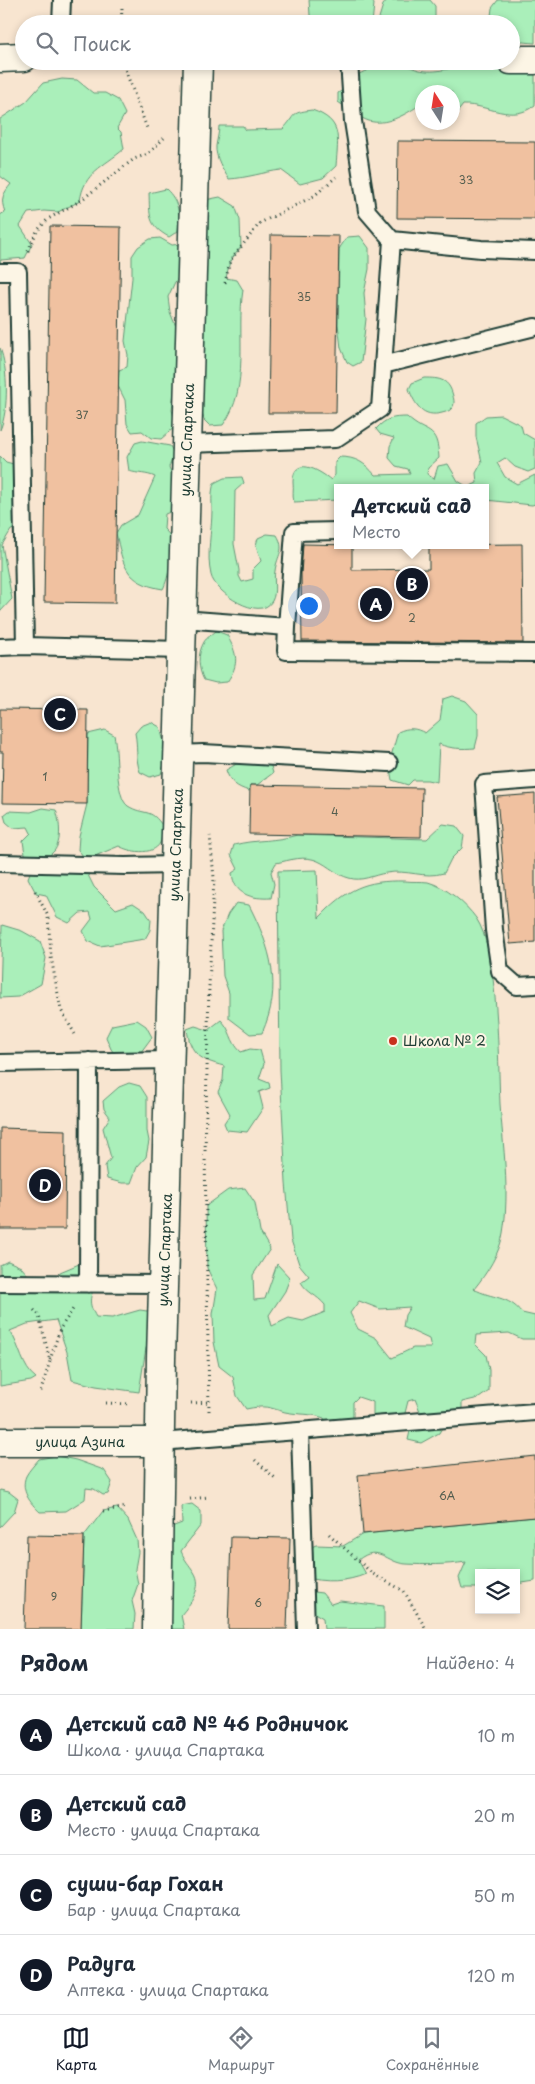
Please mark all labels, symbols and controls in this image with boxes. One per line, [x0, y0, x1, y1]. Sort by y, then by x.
search box [15, 15, 520, 70]
icon: search [33, 29, 61, 57]
text: Поиск [73, 29, 131, 57]
north arrow [415, 85, 460, 130]
house number: 33 [459, 171, 473, 188]
house number: 35 [297, 288, 311, 305]
street label: улица Спартака [174, 383, 199, 497]
house number: 37 [76, 406, 89, 423]
popup [334, 484, 489, 549]
text: Детский сад [352, 491, 471, 519]
text: Место [352, 519, 401, 543]
pin: B [396, 565, 428, 603]
pin: A [360, 585, 392, 623]
your location [296, 593, 322, 619]
house number: 2 [408, 609, 416, 626]
pin: C [44, 695, 76, 733]
house number: 1 [43, 768, 48, 785]
street label: улица Спартака [163, 788, 188, 902]
house number: 4 [331, 803, 339, 820]
place label: Школа № 2 [403, 1030, 486, 1051]
marker: Школа № 2 [387, 1035, 399, 1047]
pin: D [29, 1166, 61, 1204]
street label: улица Спартака [152, 1193, 177, 1307]
street label: улица Азина [35, 1431, 125, 1452]
house number: 6А [439, 1487, 456, 1504]
map controls [475, 1569, 520, 1614]
button: layers [475, 1569, 520, 1614]
house number: 9 [51, 1588, 57, 1605]
house number: 6 [254, 1594, 262, 1611]
text: Рядом [20, 1646, 88, 1678]
text: Найдено: 4 [426, 1650, 515, 1674]
text: Детский сад № 46 Родничок [67, 1709, 348, 1737]
text: A [30, 1723, 42, 1747]
text: 10 m [478, 1723, 515, 1747]
text: Школа · улица Спартака [67, 1737, 264, 1761]
text: Детский сад [67, 1789, 186, 1817]
text: B [31, 1803, 41, 1827]
text: 20 m [474, 1803, 515, 1827]
text: Место · улица Спартака [67, 1817, 260, 1841]
text: суши-бар Гохан [67, 1869, 224, 1897]
text: C [30, 1883, 42, 1907]
text: 50 m [474, 1883, 515, 1907]
text: Бар · улица Спартака [67, 1897, 240, 1921]
text: Радуга [67, 1949, 136, 1977]
text: D [30, 1963, 42, 1987]
text: 120 m [468, 1963, 515, 1987]
text: Аптека · улица Спартака [67, 1977, 269, 2001]
tab: Карта [56, 2024, 97, 2075]
tab: Маршрут [208, 2024, 274, 2075]
tab: Сохранённые [386, 2024, 479, 2075]

